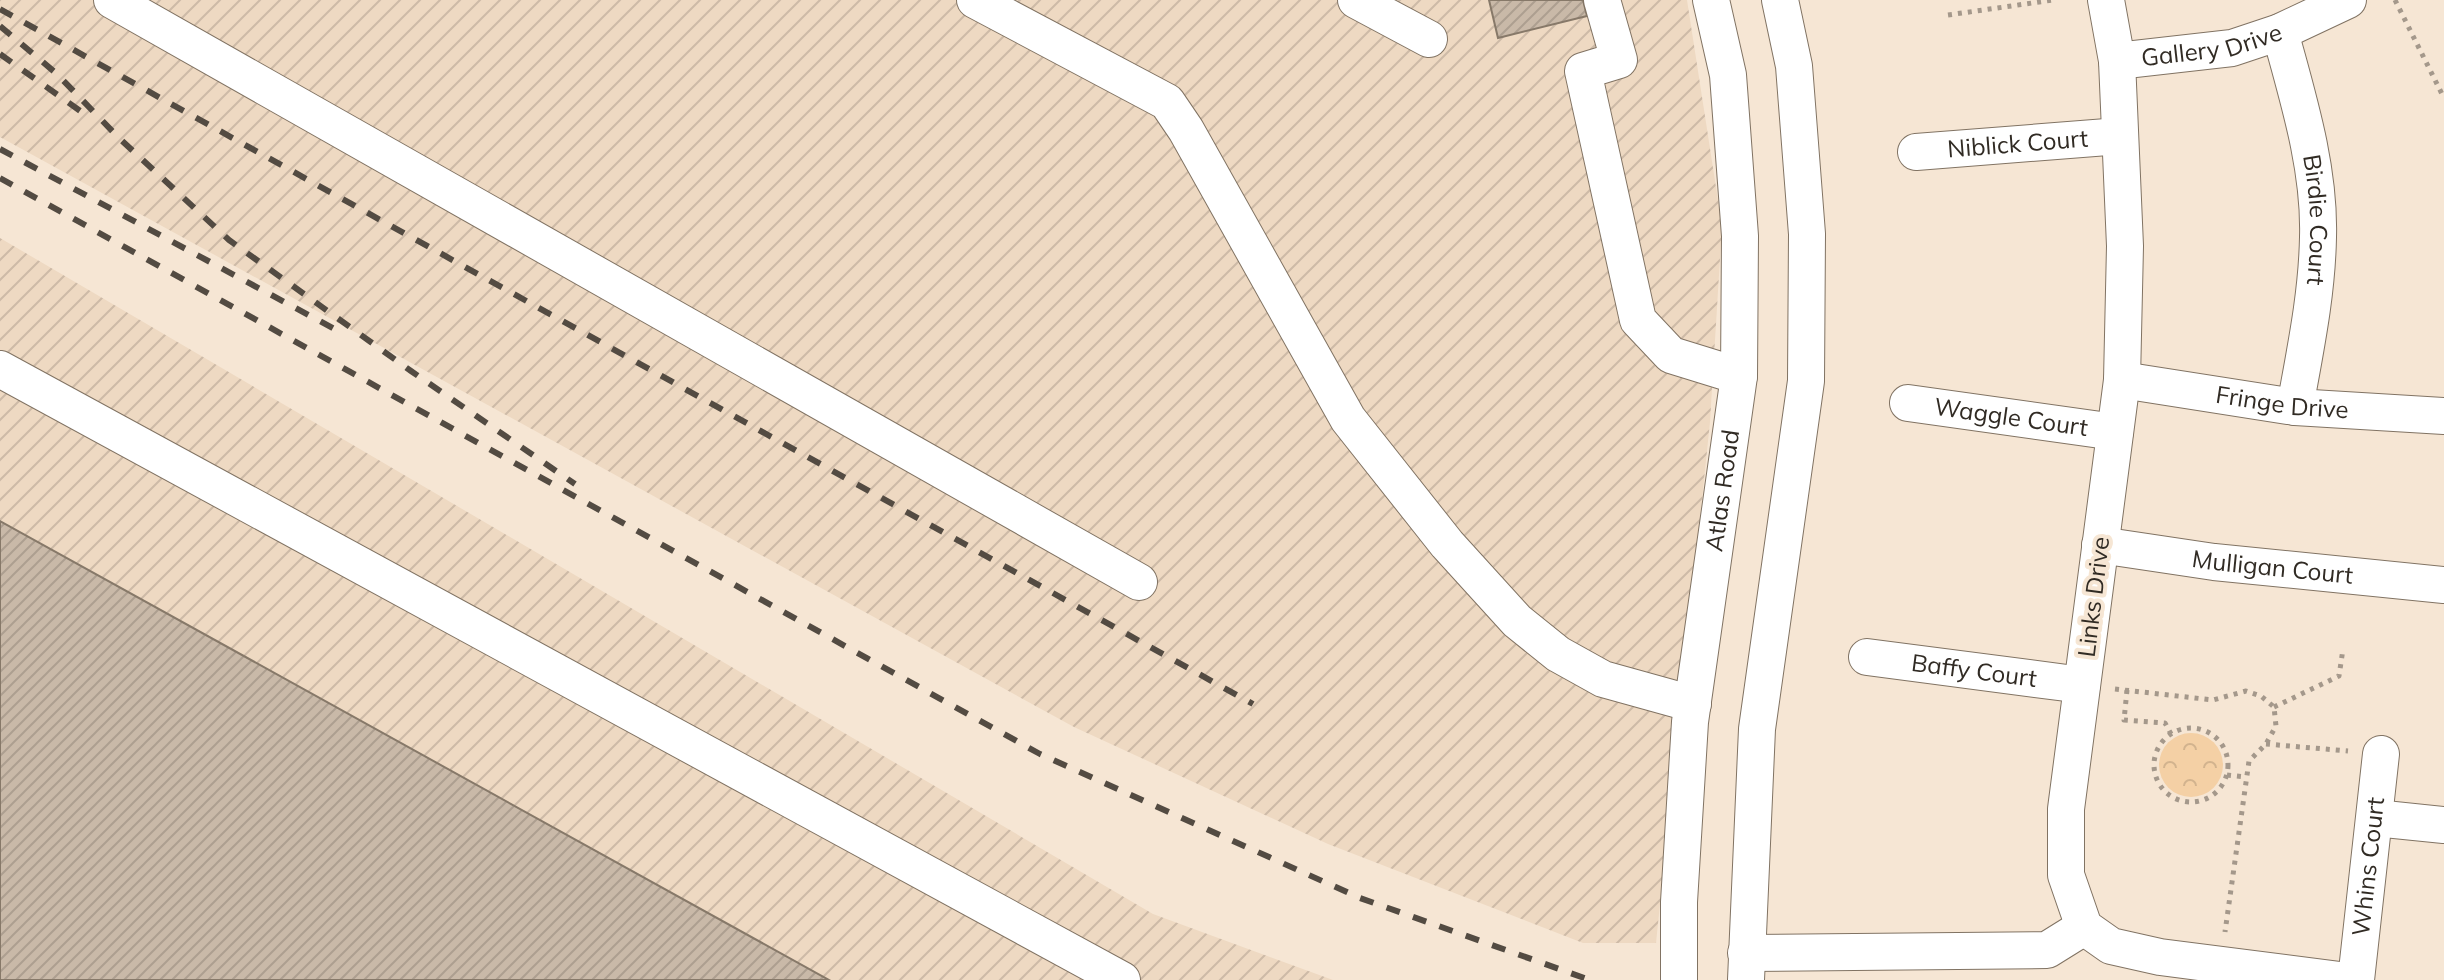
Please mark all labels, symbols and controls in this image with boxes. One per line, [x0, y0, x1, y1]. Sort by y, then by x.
street label: Gallery Drive [2140, 16, 2286, 72]
street label: Niblick Court [1946, 123, 2089, 163]
street label: Birdie Court [2297, 152, 2334, 287]
street label: Fringe Drive [2214, 379, 2350, 424]
street label: Waggle Court [1932, 391, 2090, 442]
street label: Atlas Road [1698, 428, 1745, 553]
street label: Links Drive [2071, 535, 2115, 659]
street label: Mulligan Court [2190, 543, 2355, 590]
street label: Baffy Court [1910, 647, 2039, 693]
street label: Whins Court [2345, 796, 2390, 938]

